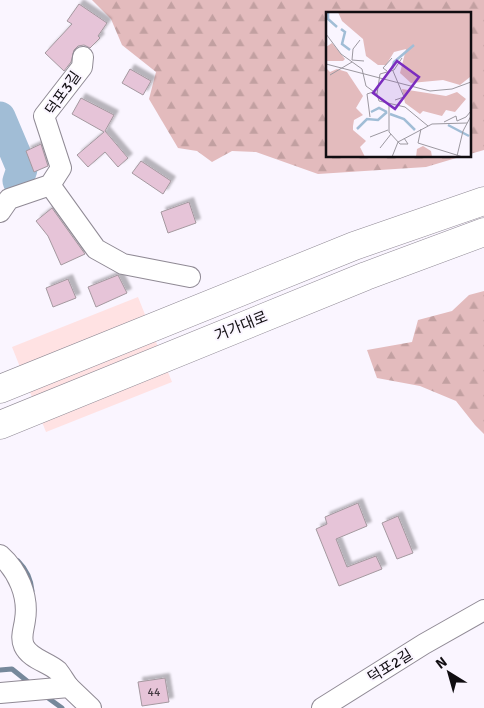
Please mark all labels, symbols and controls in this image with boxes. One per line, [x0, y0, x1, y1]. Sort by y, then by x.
inset map [326, 12, 472, 158]
street label: 덕포3길 [41, 68, 85, 118]
street label: 거가대로 [212, 307, 270, 345]
street label: 덕포2길 [364, 645, 416, 687]
north arrow [424, 648, 474, 698]
text: N [432, 653, 450, 673]
house number: 44 [148, 685, 161, 700]

